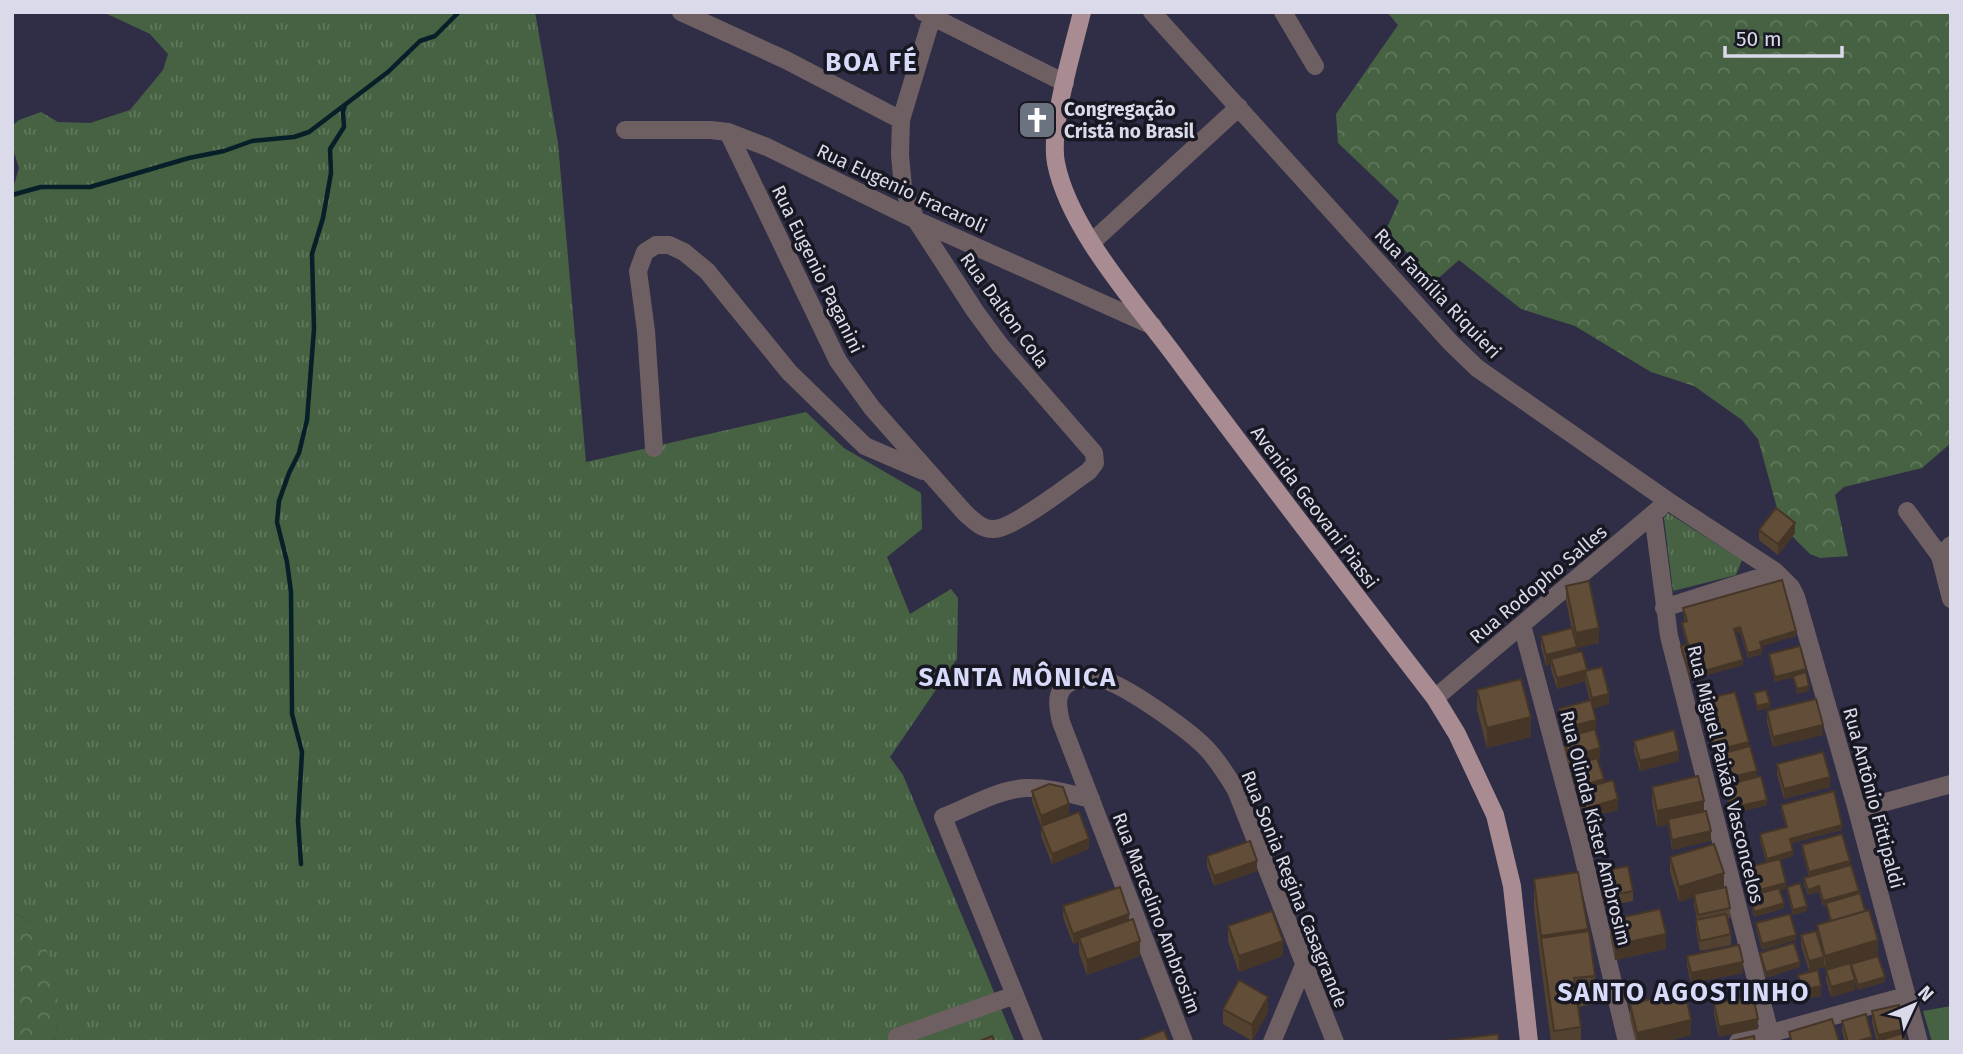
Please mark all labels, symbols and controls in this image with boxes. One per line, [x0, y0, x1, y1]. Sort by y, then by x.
scale bar [1725, 14, 1842, 58]
text: 50 m [1736, 26, 1782, 52]
district label: BOA FÉ [825, 46, 919, 78]
place label: Congregação Cristã no Brasil [1064, 98, 1195, 143]
church icon: Congregação Cristã no Brasil [1016, 99, 1058, 141]
street label: Rua Eugenio Fracaroli [813, 139, 991, 238]
street label: Rua Eugenio Paganini [767, 181, 868, 357]
street label: Rua Família Riquieri [1370, 223, 1506, 363]
street label: Rua Dalton Cola [955, 248, 1054, 372]
street label: Avenida Geovani Piassi [1246, 422, 1383, 593]
street label: Rua Rodopho Salles [1465, 520, 1612, 648]
street label: Rua Miguel Paixão Vasconcelos [1682, 643, 1769, 906]
district label: SANTA MÔNICA [919, 661, 1117, 693]
street label: Rua Antônio Fittipaldi [1838, 705, 1909, 891]
street label: Rua Olinda Kister Ambrosim [1555, 708, 1636, 948]
street label: Rua Sonia Regina Casagrande [1236, 767, 1353, 1011]
street label: Rua Marcelino Ambrosim [1107, 809, 1206, 1017]
north arrow [1879, 970, 1949, 1040]
district label: SANTO AGOSTINHO [1558, 977, 1810, 1008]
text: N [1913, 981, 1939, 1006]

